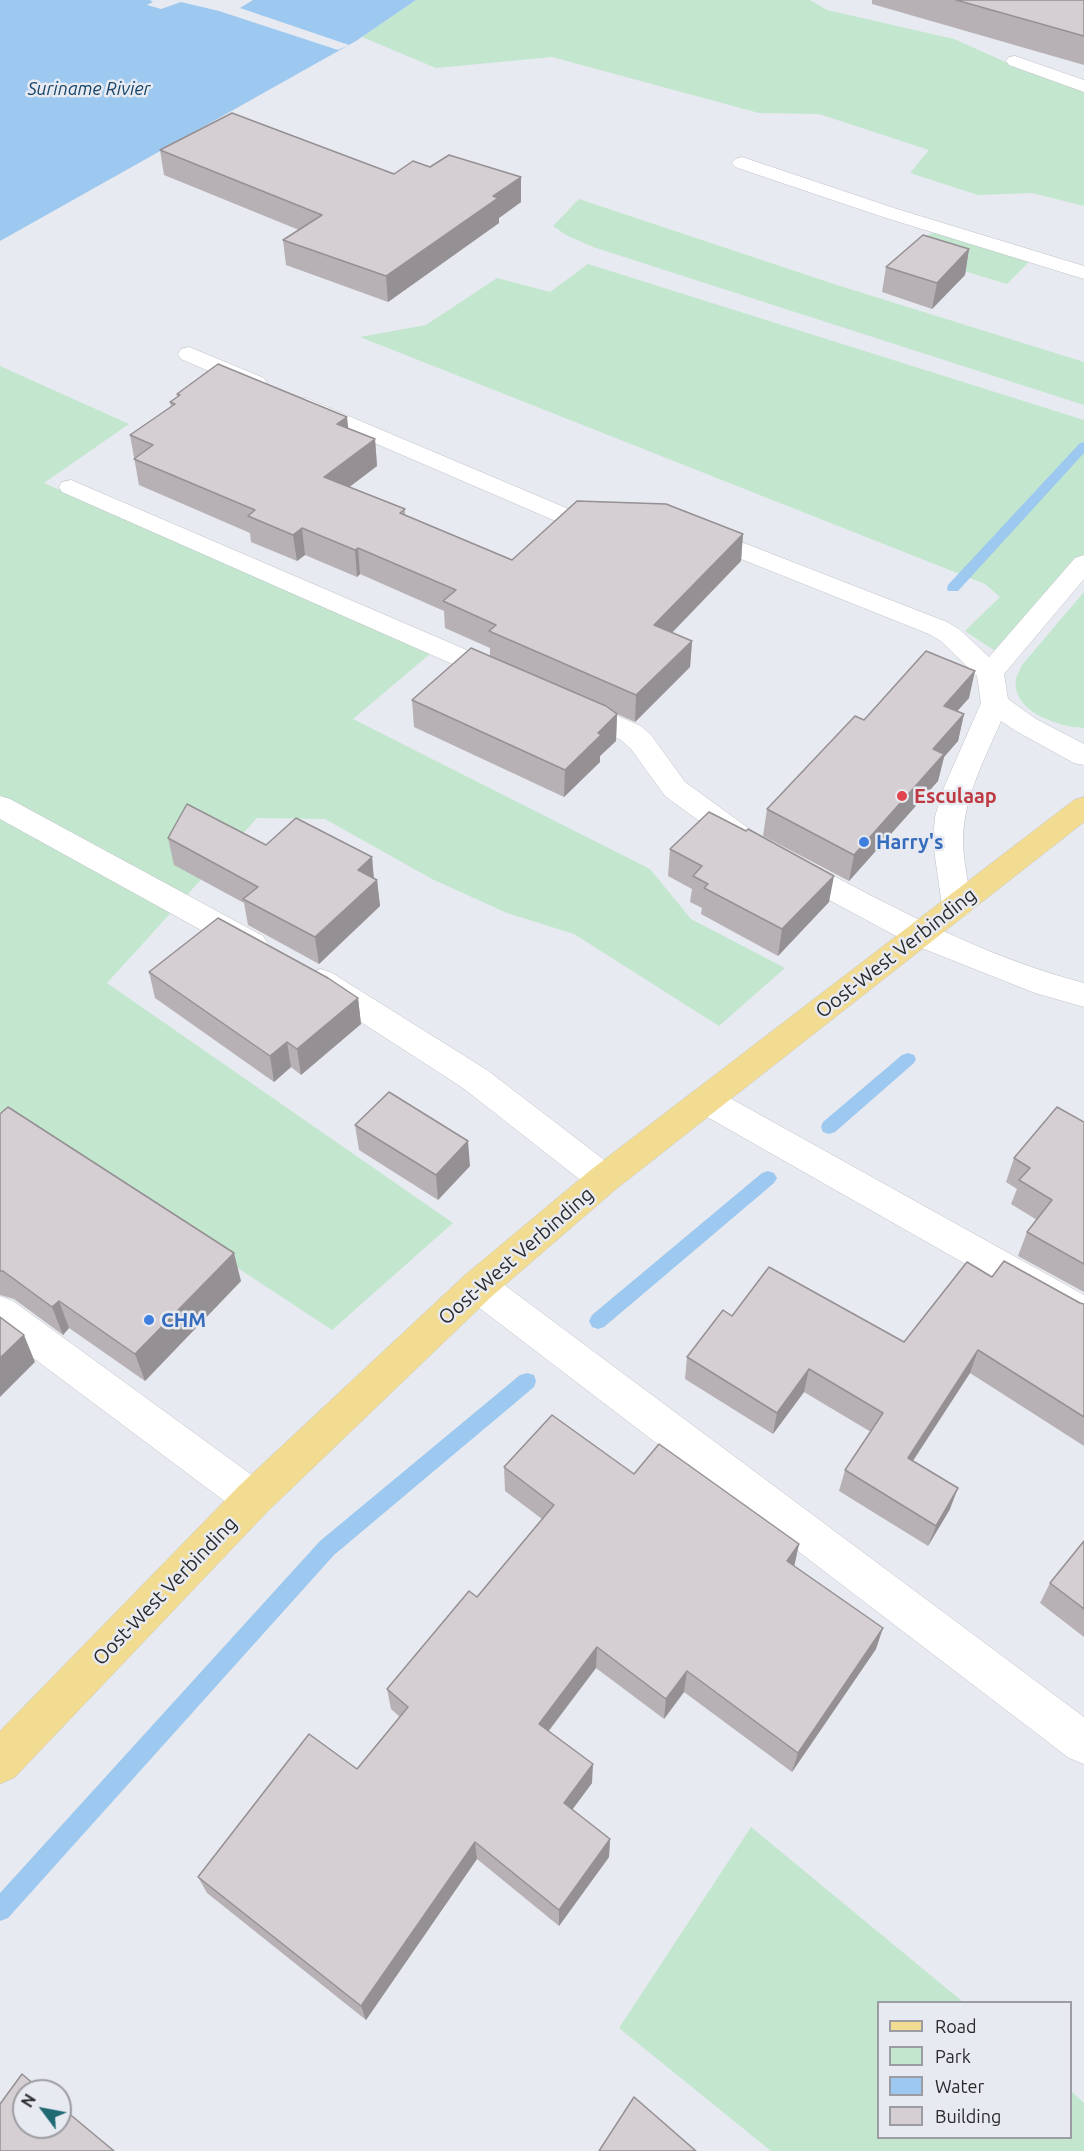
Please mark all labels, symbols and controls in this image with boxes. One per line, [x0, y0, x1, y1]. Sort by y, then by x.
water label: Suriname Rivier [28, 78, 150, 100]
place label: Esculaap [914, 784, 997, 808]
marker: Esculaap [895, 789, 909, 803]
place label: Harry's [876, 830, 943, 854]
marker: Harry's [857, 835, 871, 849]
street label: Oost-West Verbinding [811, 883, 981, 1023]
street label: Oost-West Verbinding [434, 1182, 598, 1330]
place label: CHM [161, 1308, 206, 1332]
marker: CHM [142, 1313, 156, 1327]
street label: Oost-West Verbinding [88, 1512, 242, 1670]
legend [877, 2001, 1072, 2139]
text: Road [935, 2016, 977, 2036]
text: Park [935, 2046, 971, 2066]
text: Water [935, 2076, 984, 2096]
north arrow [12, 2079, 72, 2139]
text: N [18, 2091, 39, 2110]
text: Building [935, 2106, 1001, 2126]

